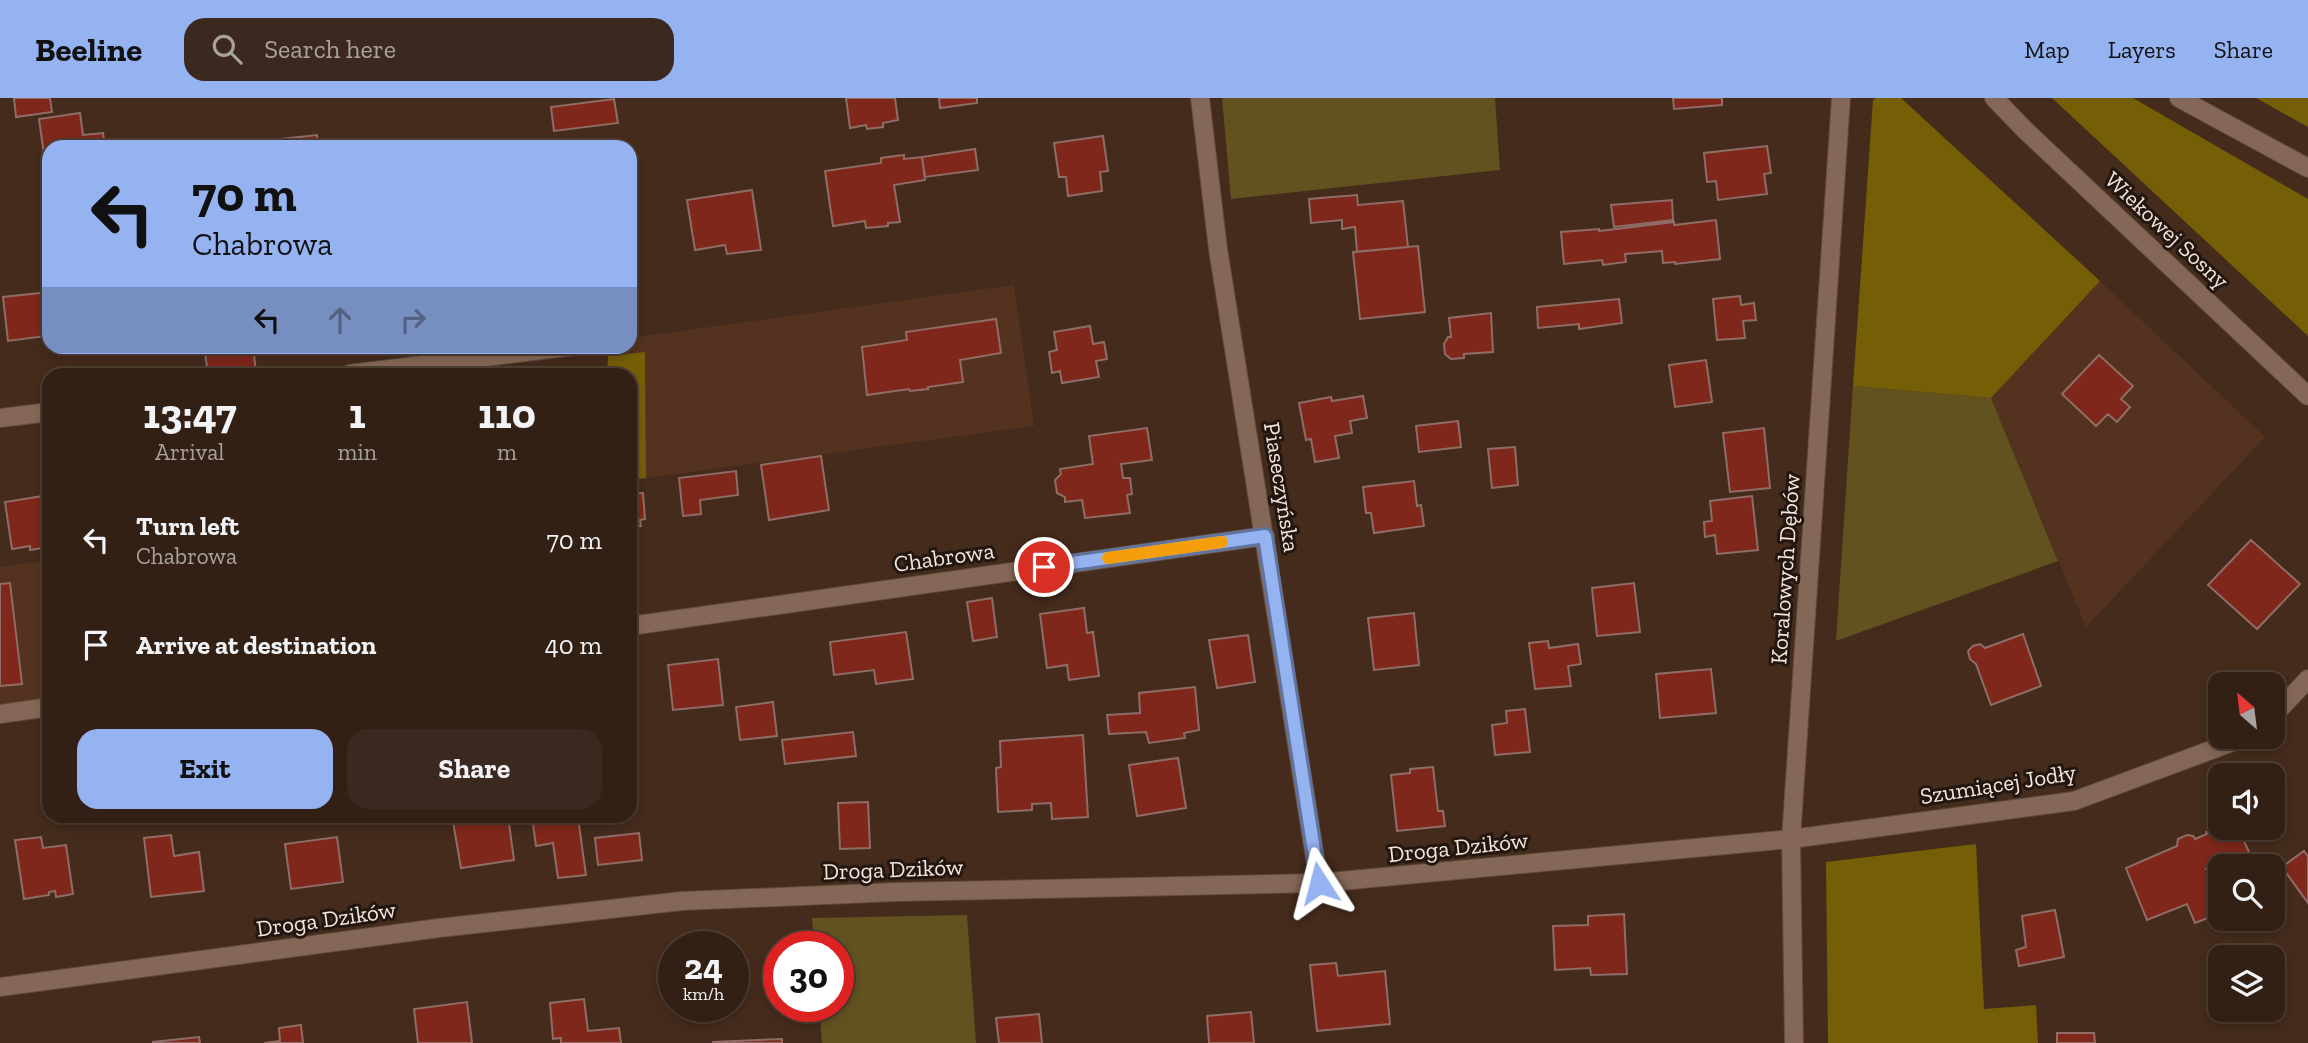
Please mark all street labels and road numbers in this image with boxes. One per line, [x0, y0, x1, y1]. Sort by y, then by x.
street label: Wiekowej Sosny [2099, 165, 2235, 295]
street label: Piaseczyńska [1258, 420, 1306, 554]
street label: Koralowych Dębów [1764, 473, 1806, 665]
street label: Chabrowa [892, 536, 996, 578]
street label: Szumiącej Jodły [1918, 758, 2078, 810]
street label: Droga Dzików [1387, 826, 1530, 868]
street label: Droga Dzików [822, 853, 964, 885]
street label: Droga Dzików [254, 895, 398, 943]

